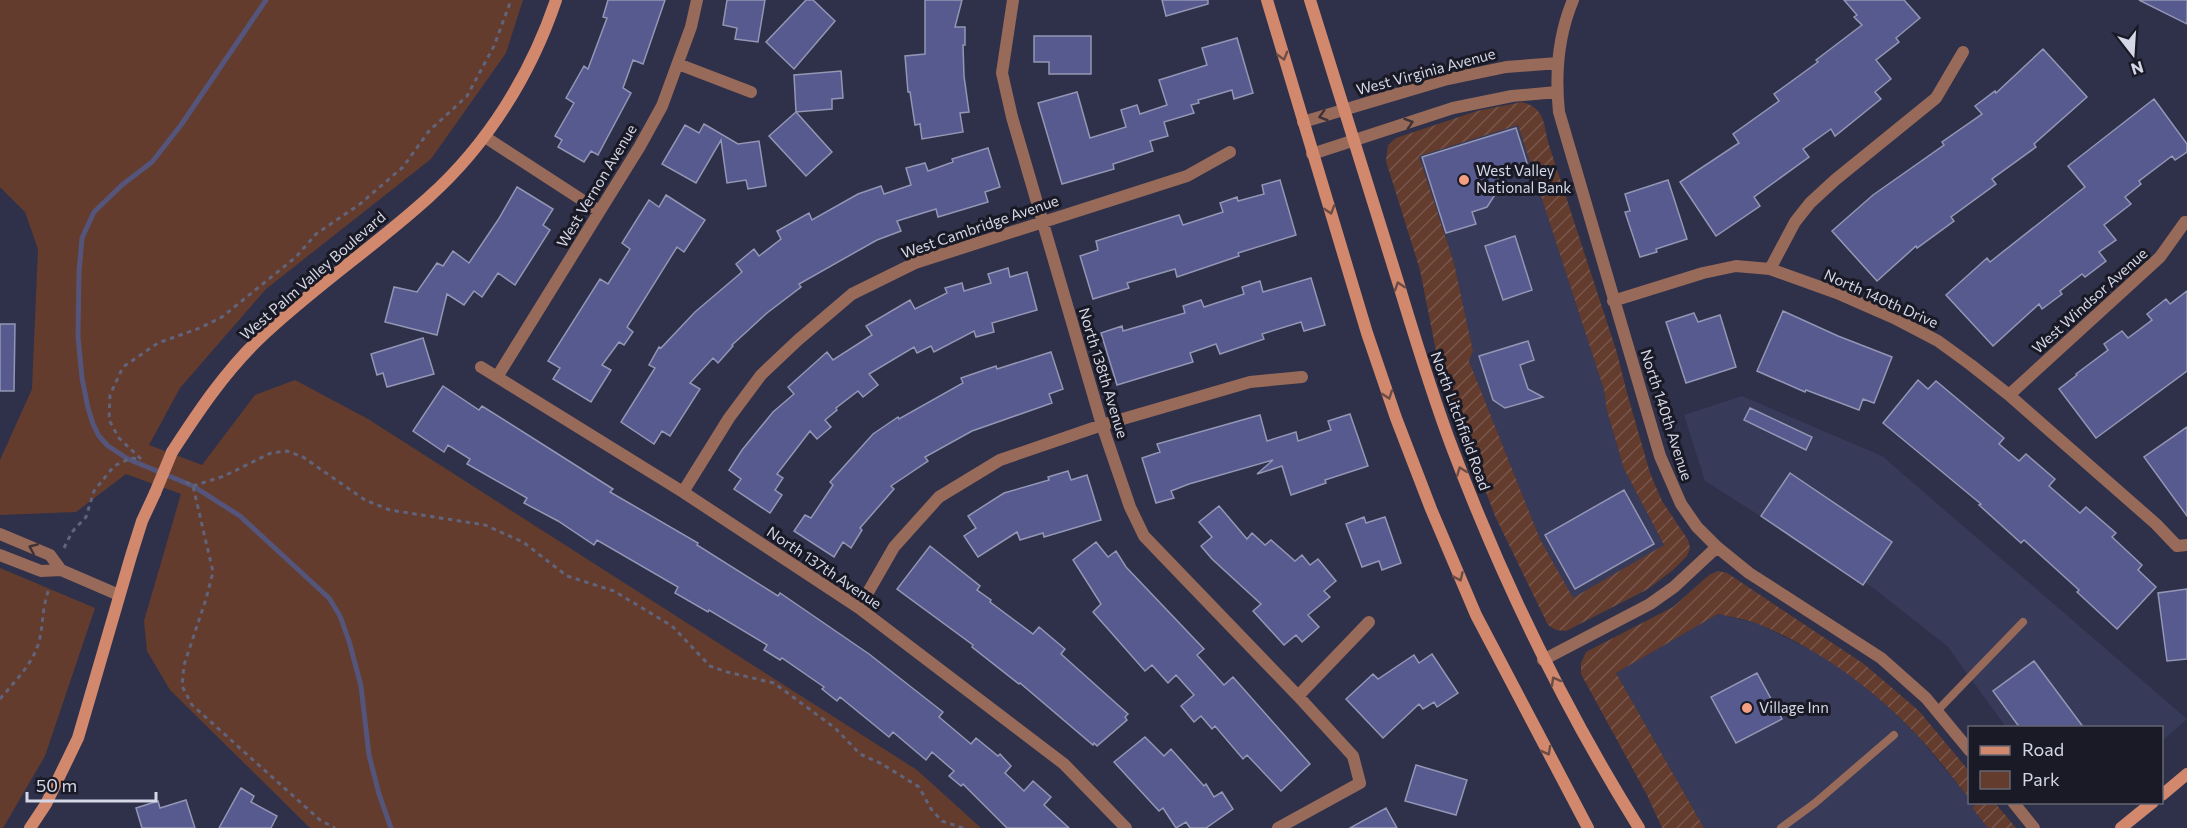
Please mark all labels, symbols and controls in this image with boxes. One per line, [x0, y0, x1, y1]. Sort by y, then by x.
north arrow [2103, 24, 2163, 84]
street label: West Virginia Avenue [1354, 44, 1497, 98]
one-way arrow [1276, 50, 1288, 61]
text: N [2129, 58, 2146, 80]
one-way arrow [1318, 109, 1329, 121]
one-way arrow [1403, 117, 1414, 130]
street label: West Vernon Avenue [552, 121, 640, 250]
place label: West Valley National Bank [1476, 161, 1572, 196]
marker: West Valley National Bank [1457, 173, 1471, 187]
street label: West Cambridge Avenue [899, 191, 1061, 261]
one-way arrow [1322, 204, 1335, 215]
street label: West Palm Valley Boulevard [236, 207, 389, 343]
street label: West Windsor Avenue [2028, 244, 2151, 357]
street label: North 140th Drive [1822, 265, 1941, 331]
one-way arrow [1394, 281, 1406, 292]
street label: North 138th Avenue [1076, 305, 1132, 440]
street label: North 140th Avenue [1637, 347, 1697, 483]
street label: North Litchfield Road [1427, 349, 1494, 493]
one-way arrow [1381, 390, 1394, 400]
one-way arrow [1456, 466, 1469, 477]
street label: North 137th Avenue [764, 522, 885, 612]
one-way arrow [29, 543, 40, 555]
one-way arrow [1452, 571, 1464, 582]
one-way arrow [1551, 677, 1562, 687]
place label: Village Inn [1759, 698, 1829, 716]
marker: Village Inn [1740, 701, 1754, 715]
legend [1968, 726, 2163, 804]
text: Road [2022, 738, 2064, 760]
one-way arrow [1539, 745, 1551, 756]
scale bar [27, 765, 156, 803]
text: Park [2022, 768, 2060, 790]
text: 50 m [36, 774, 77, 796]

